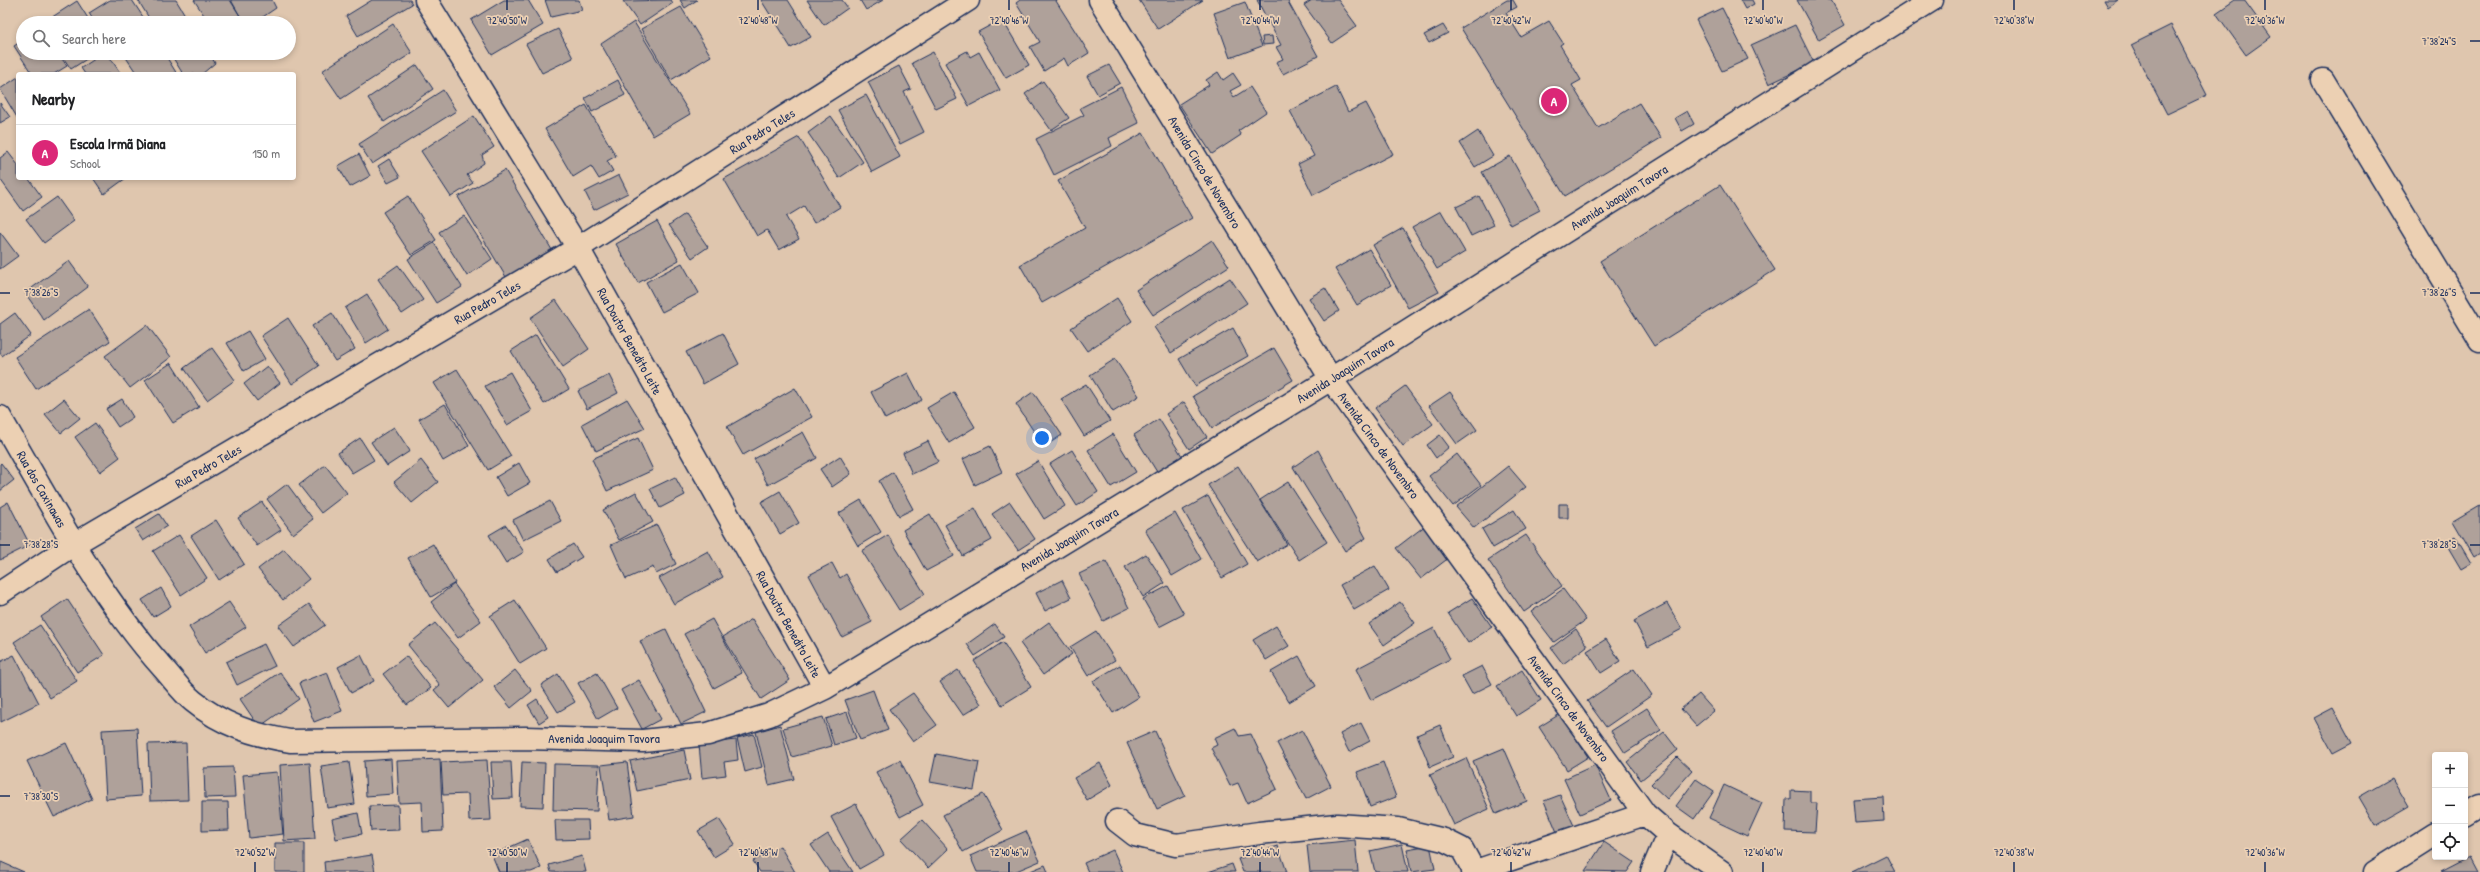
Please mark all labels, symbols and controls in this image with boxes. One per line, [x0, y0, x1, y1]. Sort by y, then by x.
text: 72°40'50"W [487, 14, 528, 27]
text: 72°40'48"W [738, 14, 778, 27]
text: 72°40'46"W [990, 14, 1029, 27]
text: 72°40'44"W [1241, 14, 1280, 27]
text: 72°40'42"W [1491, 14, 1532, 27]
text: 72°40'40"W [1743, 14, 1783, 27]
text: 72°40'38"W [1994, 14, 2035, 27]
text: 72°40'36"W [2245, 14, 2286, 27]
search box [16, 16, 296, 60]
icon: search [30, 27, 52, 49]
text: Search here [62, 28, 126, 49]
text: 7°38'24"S [2422, 35, 2456, 48]
pin: A [1541, 86, 1567, 116]
text: Nearby [32, 87, 75, 110]
street label: Rua Pedro Teles [726, 104, 798, 158]
street label: Avenida Cinco de Novembro [1164, 112, 1246, 232]
text: Escola Irmã Diana [70, 133, 165, 154]
text: A [42, 144, 48, 162]
text: 150 m [252, 144, 280, 162]
text: School [70, 154, 100, 172]
street label: Avenida Joaquim Tavora [1567, 160, 1671, 234]
street label: Rua Pedro Teles [451, 276, 523, 328]
street label: Rua Doutor Benedito Leite [593, 284, 667, 398]
text: 7°38'26"S [24, 286, 58, 299]
text: 7°38'26"S [2422, 286, 2456, 299]
street label: Avenida Joaquim Tavora [1293, 333, 1397, 407]
street label: Avenida Cinco de Novembro [1334, 388, 1424, 502]
your location [1032, 428, 1052, 448]
street label: Rua Pedro Teles [172, 440, 244, 492]
street label: Rua dos Caxinawas [13, 447, 71, 531]
street label: Avenida Joaquim Tavora [1017, 503, 1121, 575]
text: 7°38'28"S [24, 538, 59, 551]
text: 7°38'28"S [2422, 538, 2457, 551]
street label: Rua Doutor Benedito Leite [752, 567, 826, 681]
street label: Avenida Cinco de Novembro [1524, 651, 1614, 765]
street label: Avenida Joaquim Tavora [548, 729, 660, 747]
map controls [2432, 752, 2468, 860]
button: + [2432, 752, 2468, 788]
button: − [2432, 788, 2468, 824]
text: 7°38'30"S [24, 790, 59, 803]
button: locate [2432, 824, 2468, 860]
text: 72°40'52"W [235, 846, 276, 859]
text: 72°40'50"W [487, 846, 528, 859]
text: 72°40'48"W [738, 846, 778, 859]
text: 72°40'46"W [990, 846, 1029, 859]
text: 72°40'44"W [1241, 846, 1280, 859]
text: 72°40'42"W [1491, 846, 1532, 859]
text: 72°40'40"W [1743, 846, 1783, 859]
text: 72°40'38"W [1994, 846, 2035, 859]
text: 72°40'36"W [2245, 846, 2286, 859]

